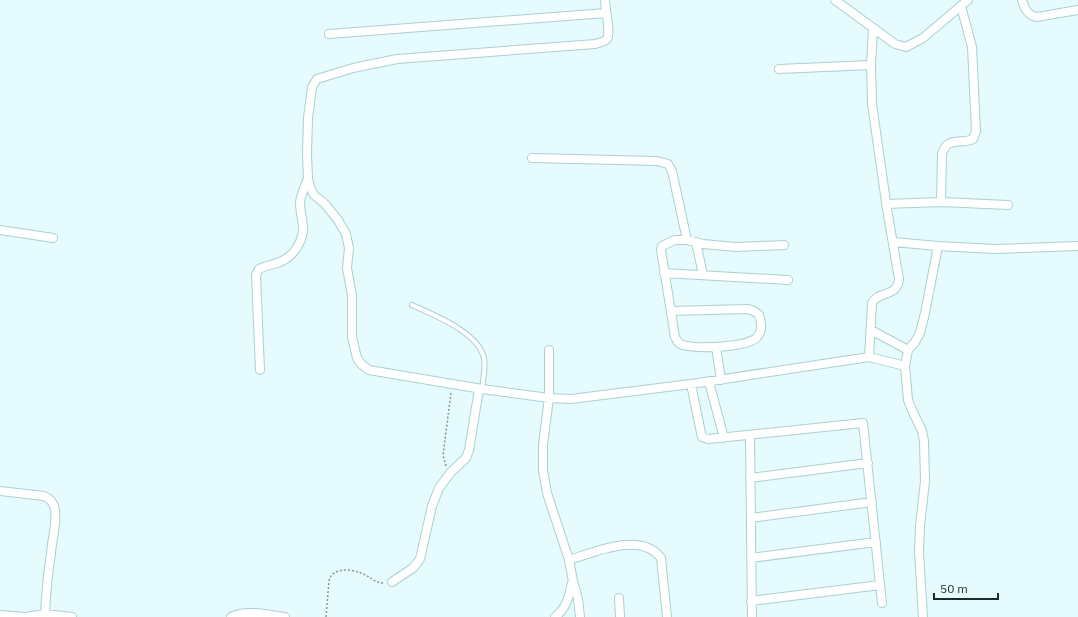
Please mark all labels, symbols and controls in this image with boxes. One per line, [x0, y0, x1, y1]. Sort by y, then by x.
scale bar [934, 575, 998, 601]
text: 50 m [940, 581, 968, 596]

